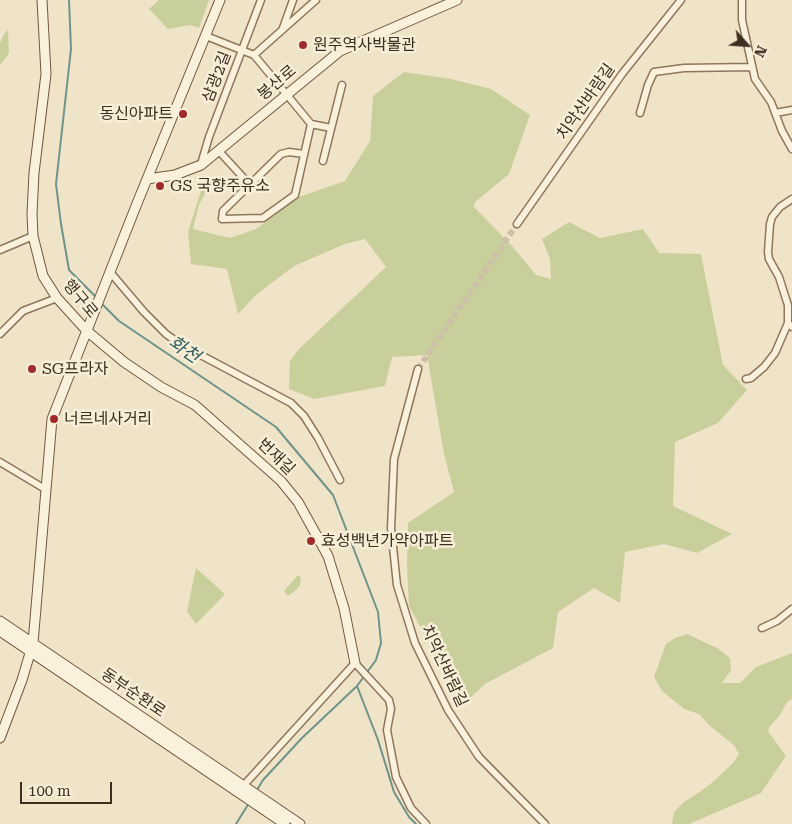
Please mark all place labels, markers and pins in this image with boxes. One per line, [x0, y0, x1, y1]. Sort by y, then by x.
place label: 원주역사박물관 [313, 35, 416, 55]
marker: 원주역사박물관 [297, 39, 309, 51]
place label: 동신아파트 [99, 104, 173, 124]
marker: 동신아파트 [177, 108, 189, 120]
place label: GS 국향주유소 [170, 176, 270, 196]
marker: GS 국향주유소 [154, 180, 166, 192]
place label: SG프라자 [42, 359, 108, 379]
marker: SG프라자 [26, 363, 38, 375]
place label: 너르네사거리 [64, 409, 152, 429]
marker: 너르네사거리 [48, 413, 60, 425]
place label: 효성백년가약아파트 [321, 531, 453, 551]
marker: 효성백년가약아파트 [305, 535, 317, 547]

